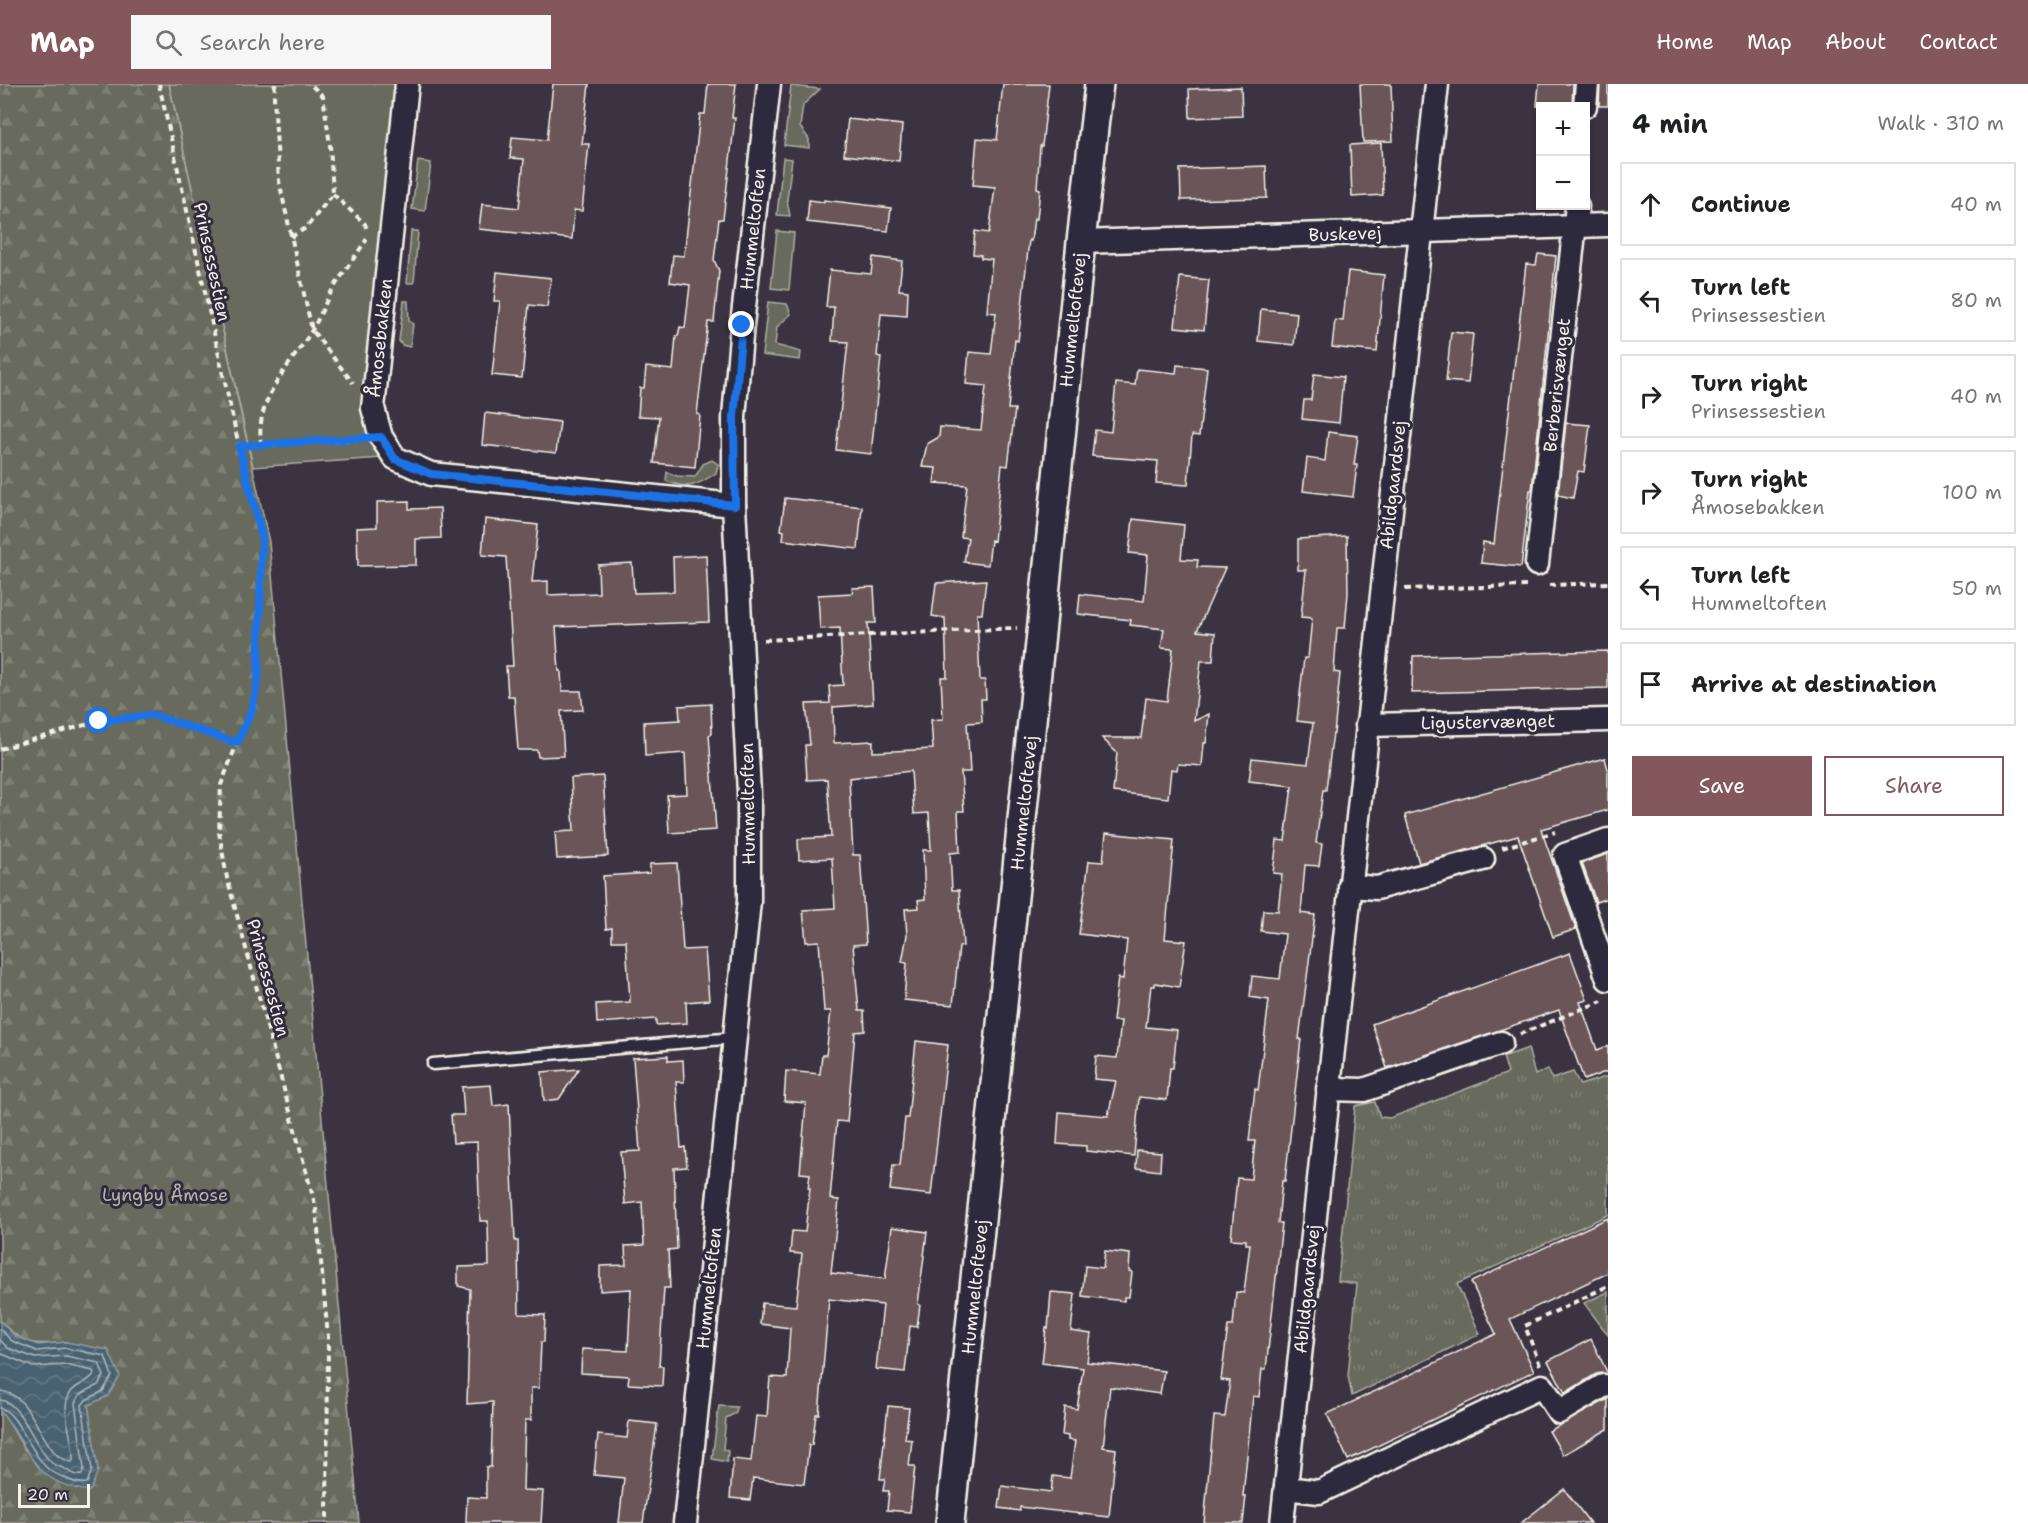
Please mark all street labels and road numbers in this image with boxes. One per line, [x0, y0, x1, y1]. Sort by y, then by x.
street label: Hummeltoften [735, 167, 771, 291]
street label: Prinsessestien [188, 200, 236, 324]
street label: Buskevej [1308, 221, 1382, 247]
street label: Hummeltoftevej [1054, 251, 1092, 389]
street label: Åmosebakken [362, 277, 398, 399]
street label: Berberisvænget [1538, 317, 1576, 453]
street label: Abildgaardsvej [1374, 419, 1412, 551]
street label: Ligustervænget [1420, 709, 1556, 735]
street label: Hummeltoftevej [1005, 734, 1043, 872]
street label: Hummeltoften [735, 743, 761, 865]
street label: Prinsessestien [241, 916, 295, 1040]
street label: Hummeltoftevej [956, 1218, 994, 1356]
street label: Abildgaardsvej [1288, 1223, 1326, 1355]
street label: Hummeltoften [691, 1226, 727, 1350]

